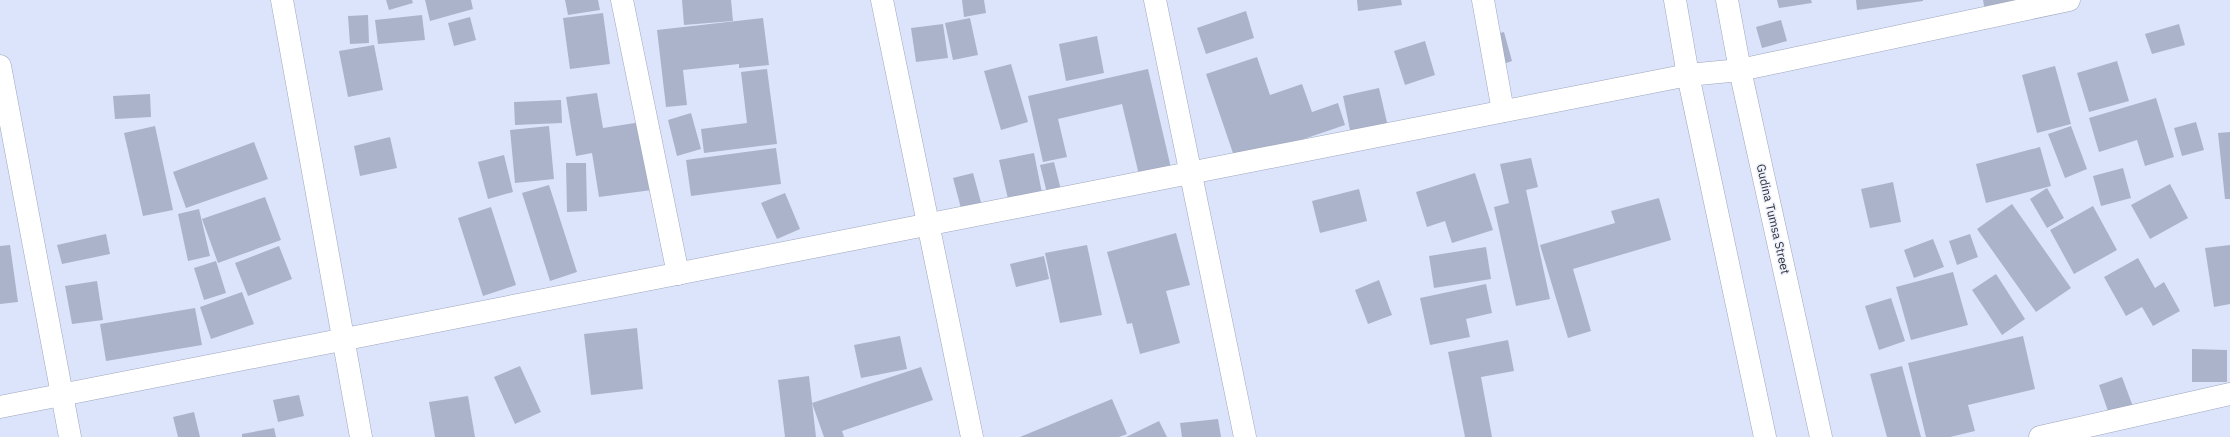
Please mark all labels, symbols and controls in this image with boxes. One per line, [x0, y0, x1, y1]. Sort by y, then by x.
street label: Gudina Tumsa Street [1753, 162, 1793, 275]

